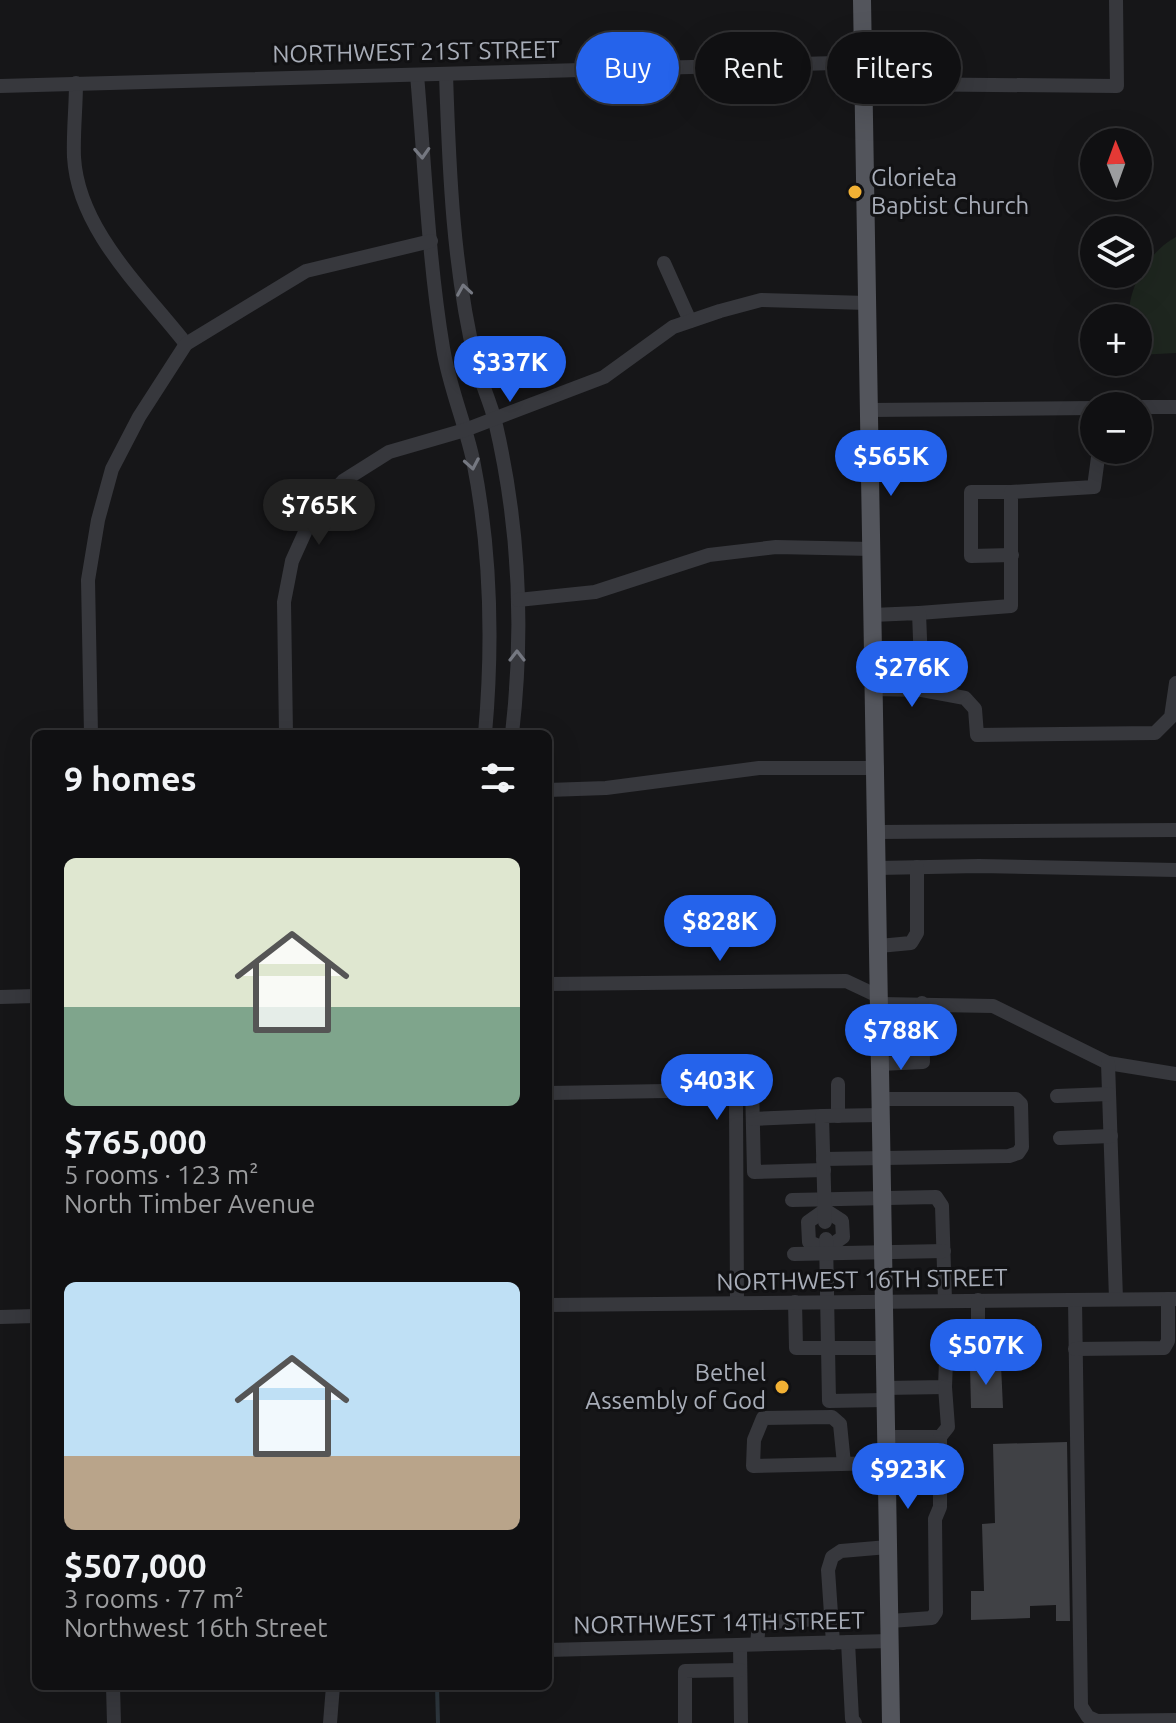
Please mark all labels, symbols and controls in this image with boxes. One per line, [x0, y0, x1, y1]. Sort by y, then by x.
chip: Buy [576, 32, 679, 104]
chip: Rent [695, 32, 811, 104]
chip: Filters [827, 32, 961, 104]
street label: NORTHWEST 21ST STREET [272, 35, 560, 68]
north arrow [1080, 128, 1152, 200]
map controls [1080, 128, 1152, 464]
one-way arrow [413, 147, 430, 160]
place label: Glorieta Baptist Church [871, 164, 1029, 219]
marker: Glorieta Baptist Church [846, 183, 864, 201]
button: layers [1080, 216, 1152, 288]
one-way arrow [456, 283, 473, 297]
button: + [1080, 304, 1152, 376]
pin: $337K [454, 336, 566, 404]
text: $337K [472, 347, 548, 376]
button: − [1080, 392, 1152, 464]
pin: $565K [835, 430, 947, 498]
text: $565K [853, 441, 929, 470]
one-way arrow [463, 457, 480, 470]
pin: $765K [263, 479, 375, 547]
text: $765K [281, 490, 357, 519]
pin: $276K [856, 641, 968, 709]
one-way arrow [509, 649, 526, 662]
text: $276K [874, 652, 950, 681]
icon: filters [476, 756, 520, 800]
text: 9 homes [64, 759, 197, 797]
pin: $828K [664, 895, 776, 963]
text: $828K [682, 906, 758, 935]
icon: home [220, 910, 364, 1054]
pin: $788K [845, 1004, 957, 1072]
text: $788K [863, 1015, 939, 1044]
pin: $403K [661, 1054, 773, 1122]
text: $403K [679, 1065, 755, 1094]
text: $765,000 [64, 1122, 207, 1160]
text: 5 rooms · 123 m² [64, 1160, 259, 1189]
text: North Timber Avenue [64, 1189, 315, 1218]
street label: NORTHWEST 16TH STREET [716, 1263, 1008, 1296]
pin: $507K [930, 1319, 1042, 1387]
text: $507K [948, 1330, 1024, 1359]
icon: home [220, 1334, 364, 1478]
place label: Bethel Assembly of God [585, 1359, 766, 1414]
marker: Bethel Assembly of God [773, 1378, 791, 1396]
pin: $923K [852, 1443, 964, 1511]
text: $923K [870, 1454, 946, 1483]
text: $507,000 [64, 1546, 207, 1584]
text: 3 rooms · 77 m² [64, 1584, 244, 1613]
street label: NORTHWEST 14TH STREET [573, 1606, 865, 1639]
text: Northwest 16th Street [64, 1613, 328, 1642]

